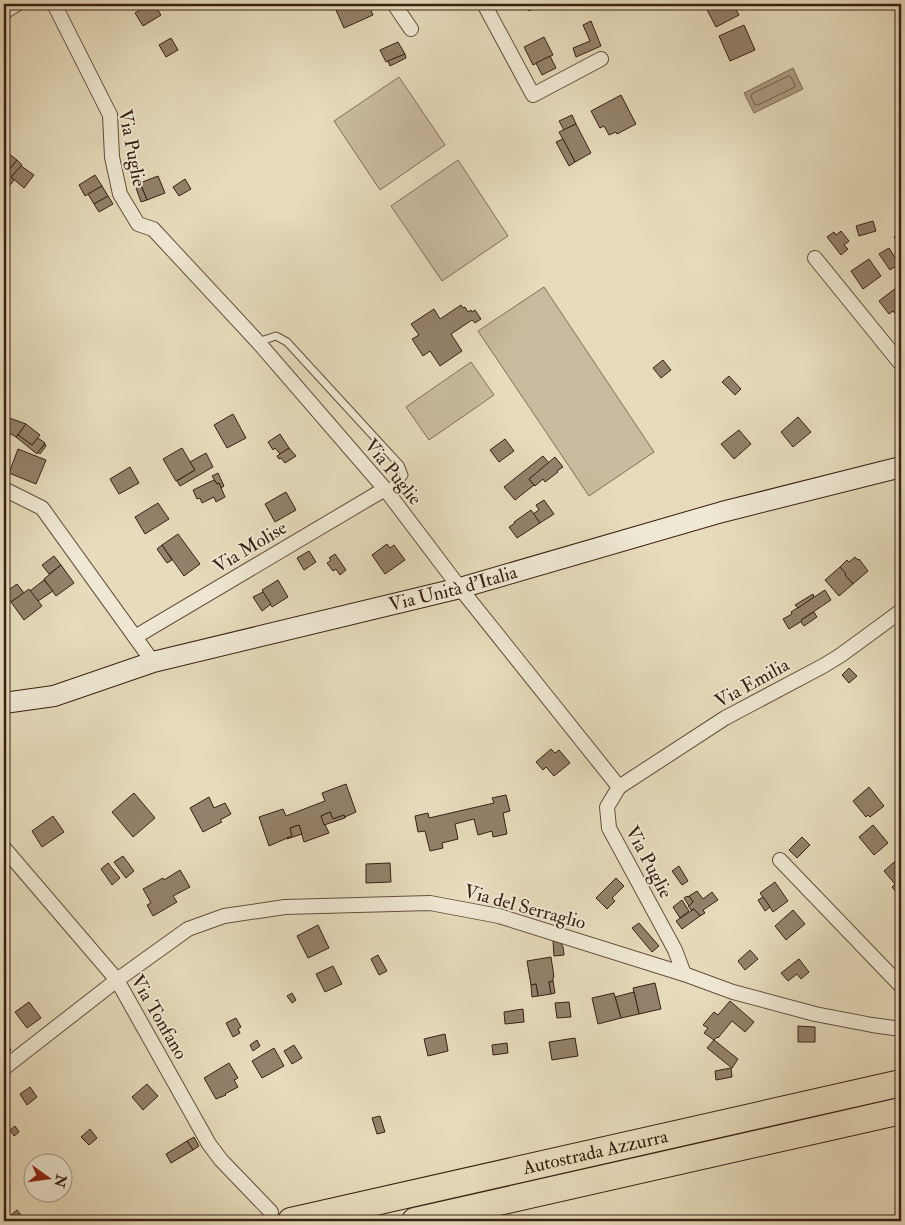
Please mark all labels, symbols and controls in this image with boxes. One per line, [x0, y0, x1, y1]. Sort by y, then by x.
street label: Via Puglie [113, 107, 151, 189]
street label: Via Puglie [359, 434, 427, 510]
street label: Via Molise [209, 516, 291, 578]
street label: Via Unità d'Italia [386, 560, 520, 617]
street label: Via Emilia [711, 653, 794, 713]
street label: Via Puglie [620, 822, 678, 902]
street label: Via del Serraglio [461, 879, 589, 935]
street label: Via Tonfano [125, 970, 193, 1064]
street label: Autostrada Azzurra [519, 1124, 670, 1180]
north arrow [22, 1152, 72, 1202]
text: N [50, 1172, 70, 1190]

